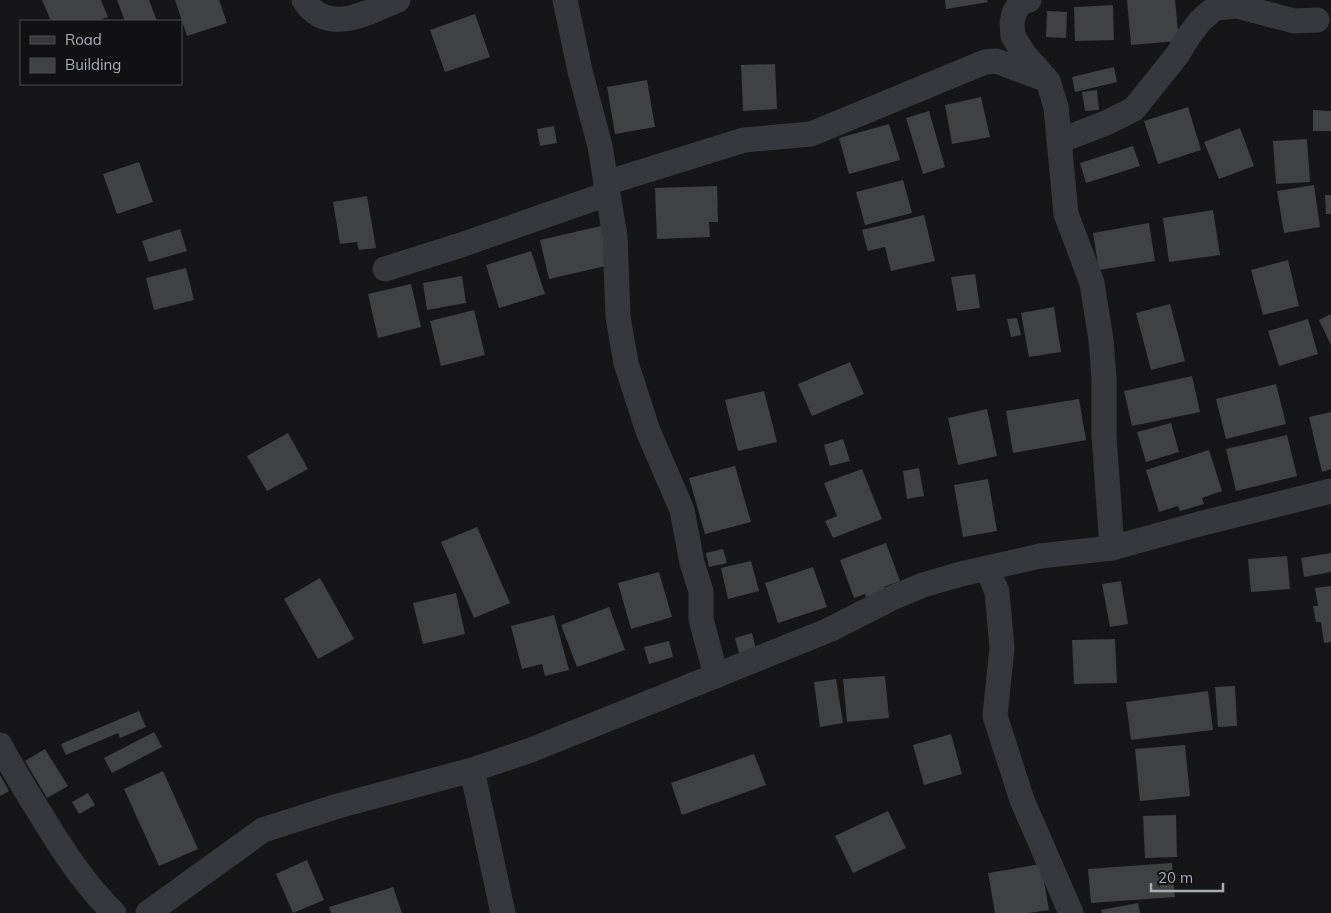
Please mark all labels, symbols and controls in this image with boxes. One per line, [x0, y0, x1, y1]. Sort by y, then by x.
legend [20, 20, 182, 85]
text: Road [65, 30, 102, 49]
text: Building [65, 55, 121, 74]
scale bar [1151, 860, 1224, 892]
text: 20 m [1158, 868, 1193, 887]

